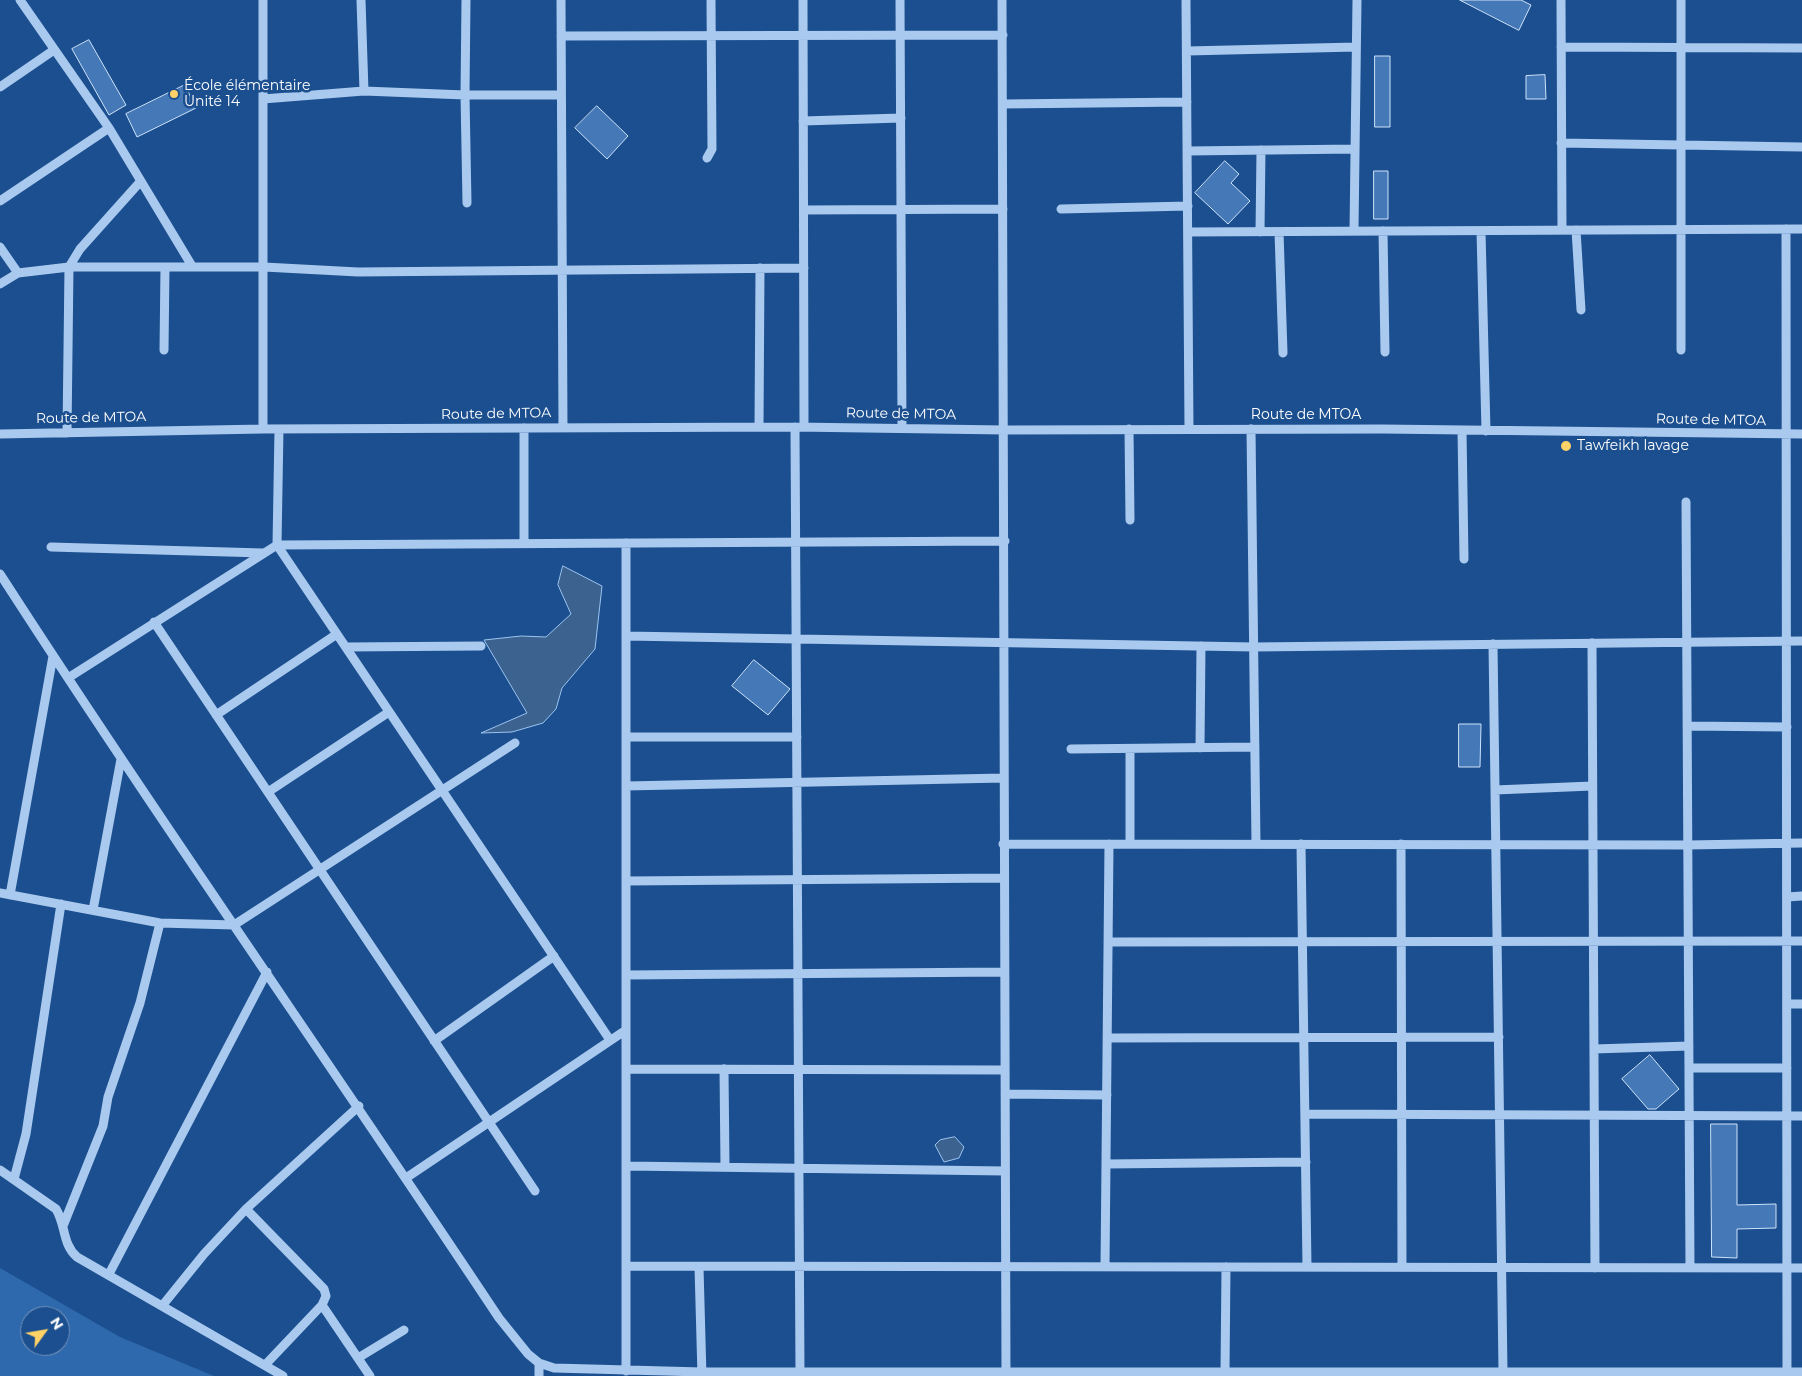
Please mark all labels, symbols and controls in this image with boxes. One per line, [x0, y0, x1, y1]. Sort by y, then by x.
place label: École élémentaire Unité 14 [184, 78, 310, 110]
marker: École élémentaire Unité 14 [168, 88, 180, 100]
street label: Route de MTOA [441, 405, 551, 423]
street label: Route de MTOA [846, 405, 956, 423]
street label: Route de MTOA [1251, 407, 1361, 423]
street label: Route de MTOA [36, 409, 146, 427]
street label: Route de MTOA [1656, 411, 1766, 429]
place label: Tawfeikh lavage [1577, 438, 1689, 454]
marker: Tawfeikh lavage [1559, 439, 1573, 453]
north arrow [20, 1306, 70, 1356]
text: N [46, 1314, 68, 1333]

